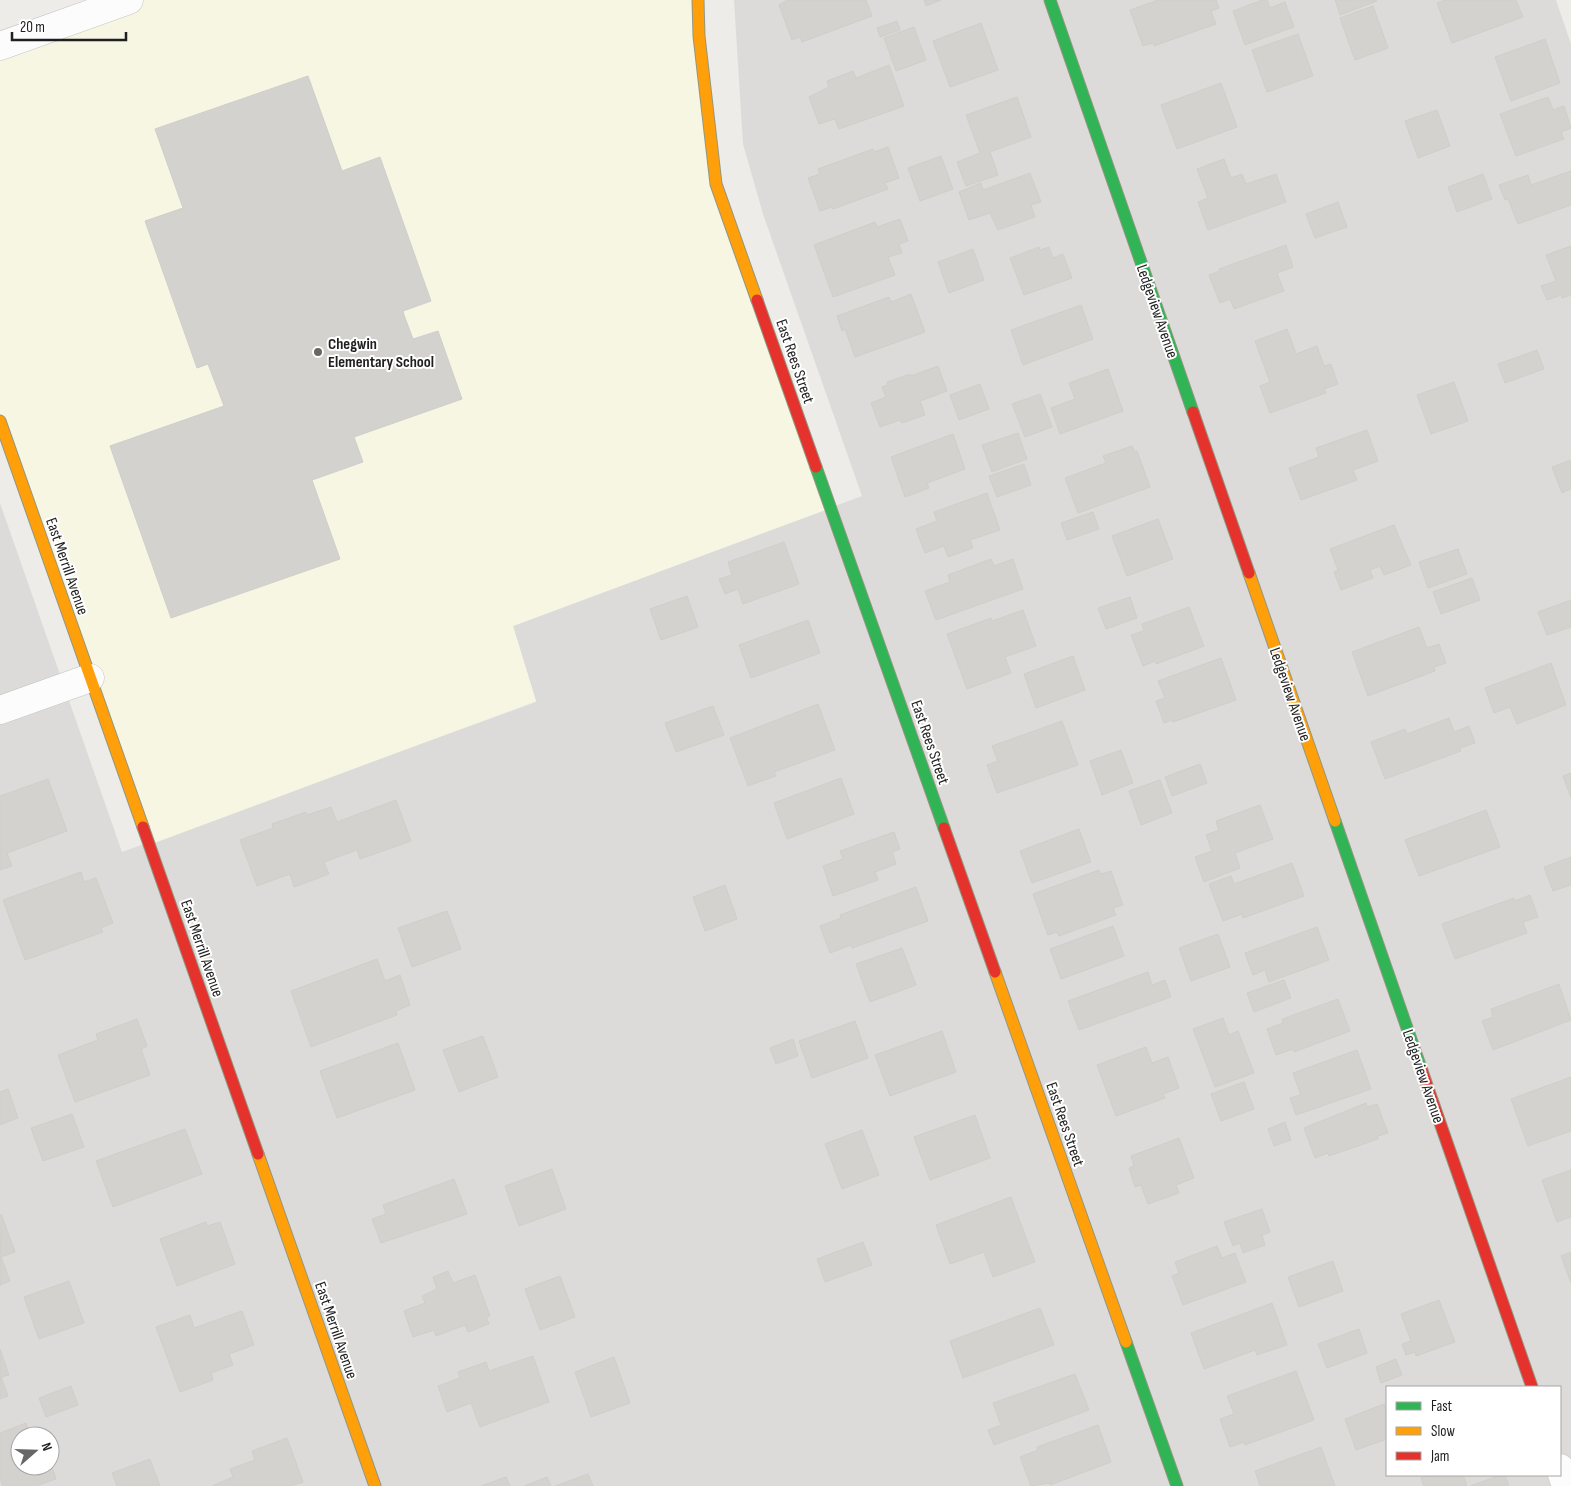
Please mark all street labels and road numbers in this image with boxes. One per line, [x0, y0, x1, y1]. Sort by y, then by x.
street label: Ledgeview Avenue [1132, 262, 1181, 361]
street label: East Rees Street [771, 317, 818, 406]
street label: East Merrill Avenue [41, 515, 92, 618]
street label: Ledgeview Avenue [1265, 645, 1314, 744]
street label: East Rees Street [906, 698, 953, 787]
street label: East Merrill Avenue [176, 897, 227, 1000]
street label: Ledgeview Avenue [1398, 1027, 1447, 1126]
street label: East Rees Street [1041, 1080, 1088, 1169]
street label: East Merrill Avenue [310, 1279, 361, 1382]

